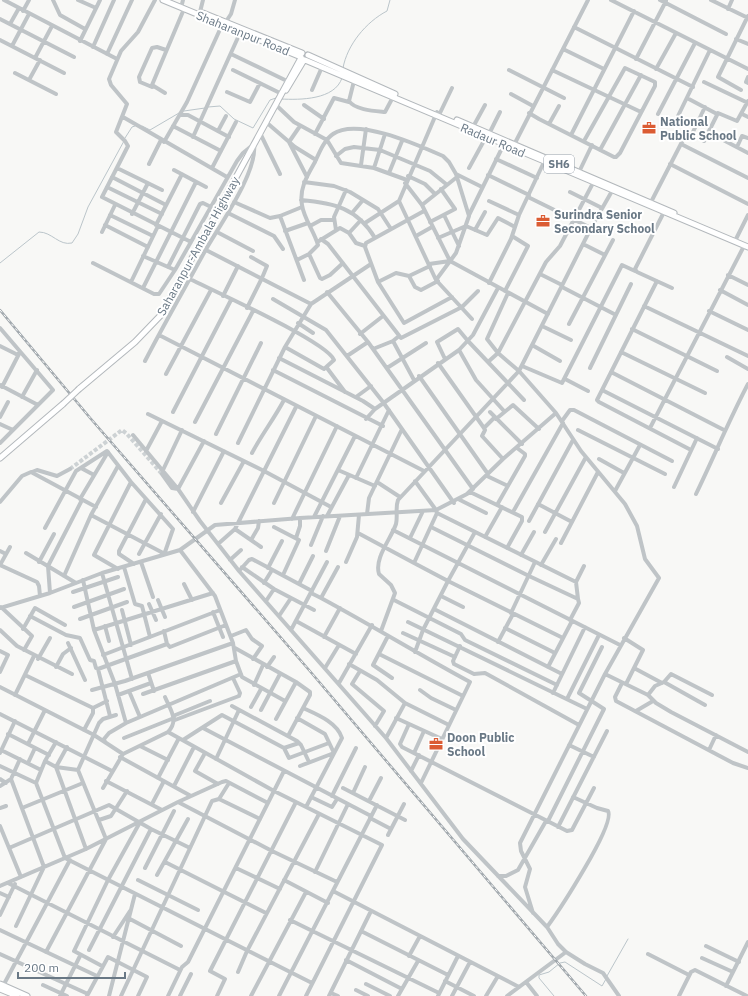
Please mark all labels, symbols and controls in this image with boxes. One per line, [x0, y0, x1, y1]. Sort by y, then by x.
street label: Shaharanpur Road [194, 7, 292, 59]
place label: National Public School [660, 114, 737, 143]
street label: Radaur Road [458, 120, 528, 160]
office icon: National Public School [641, 120, 657, 136]
road number: SH6 [544, 155, 574, 173]
street label: Saharanpur-Ambala Highway [153, 174, 243, 318]
place label: Surindra Senior Secondary School [554, 207, 655, 236]
office icon: Surindra Senior Secondary School [535, 213, 551, 229]
place label: Doon Public School [447, 730, 514, 759]
office icon: Doon Public School [428, 736, 444, 752]
scale bar [18, 954, 125, 980]
text: 200 m [24, 960, 59, 975]

